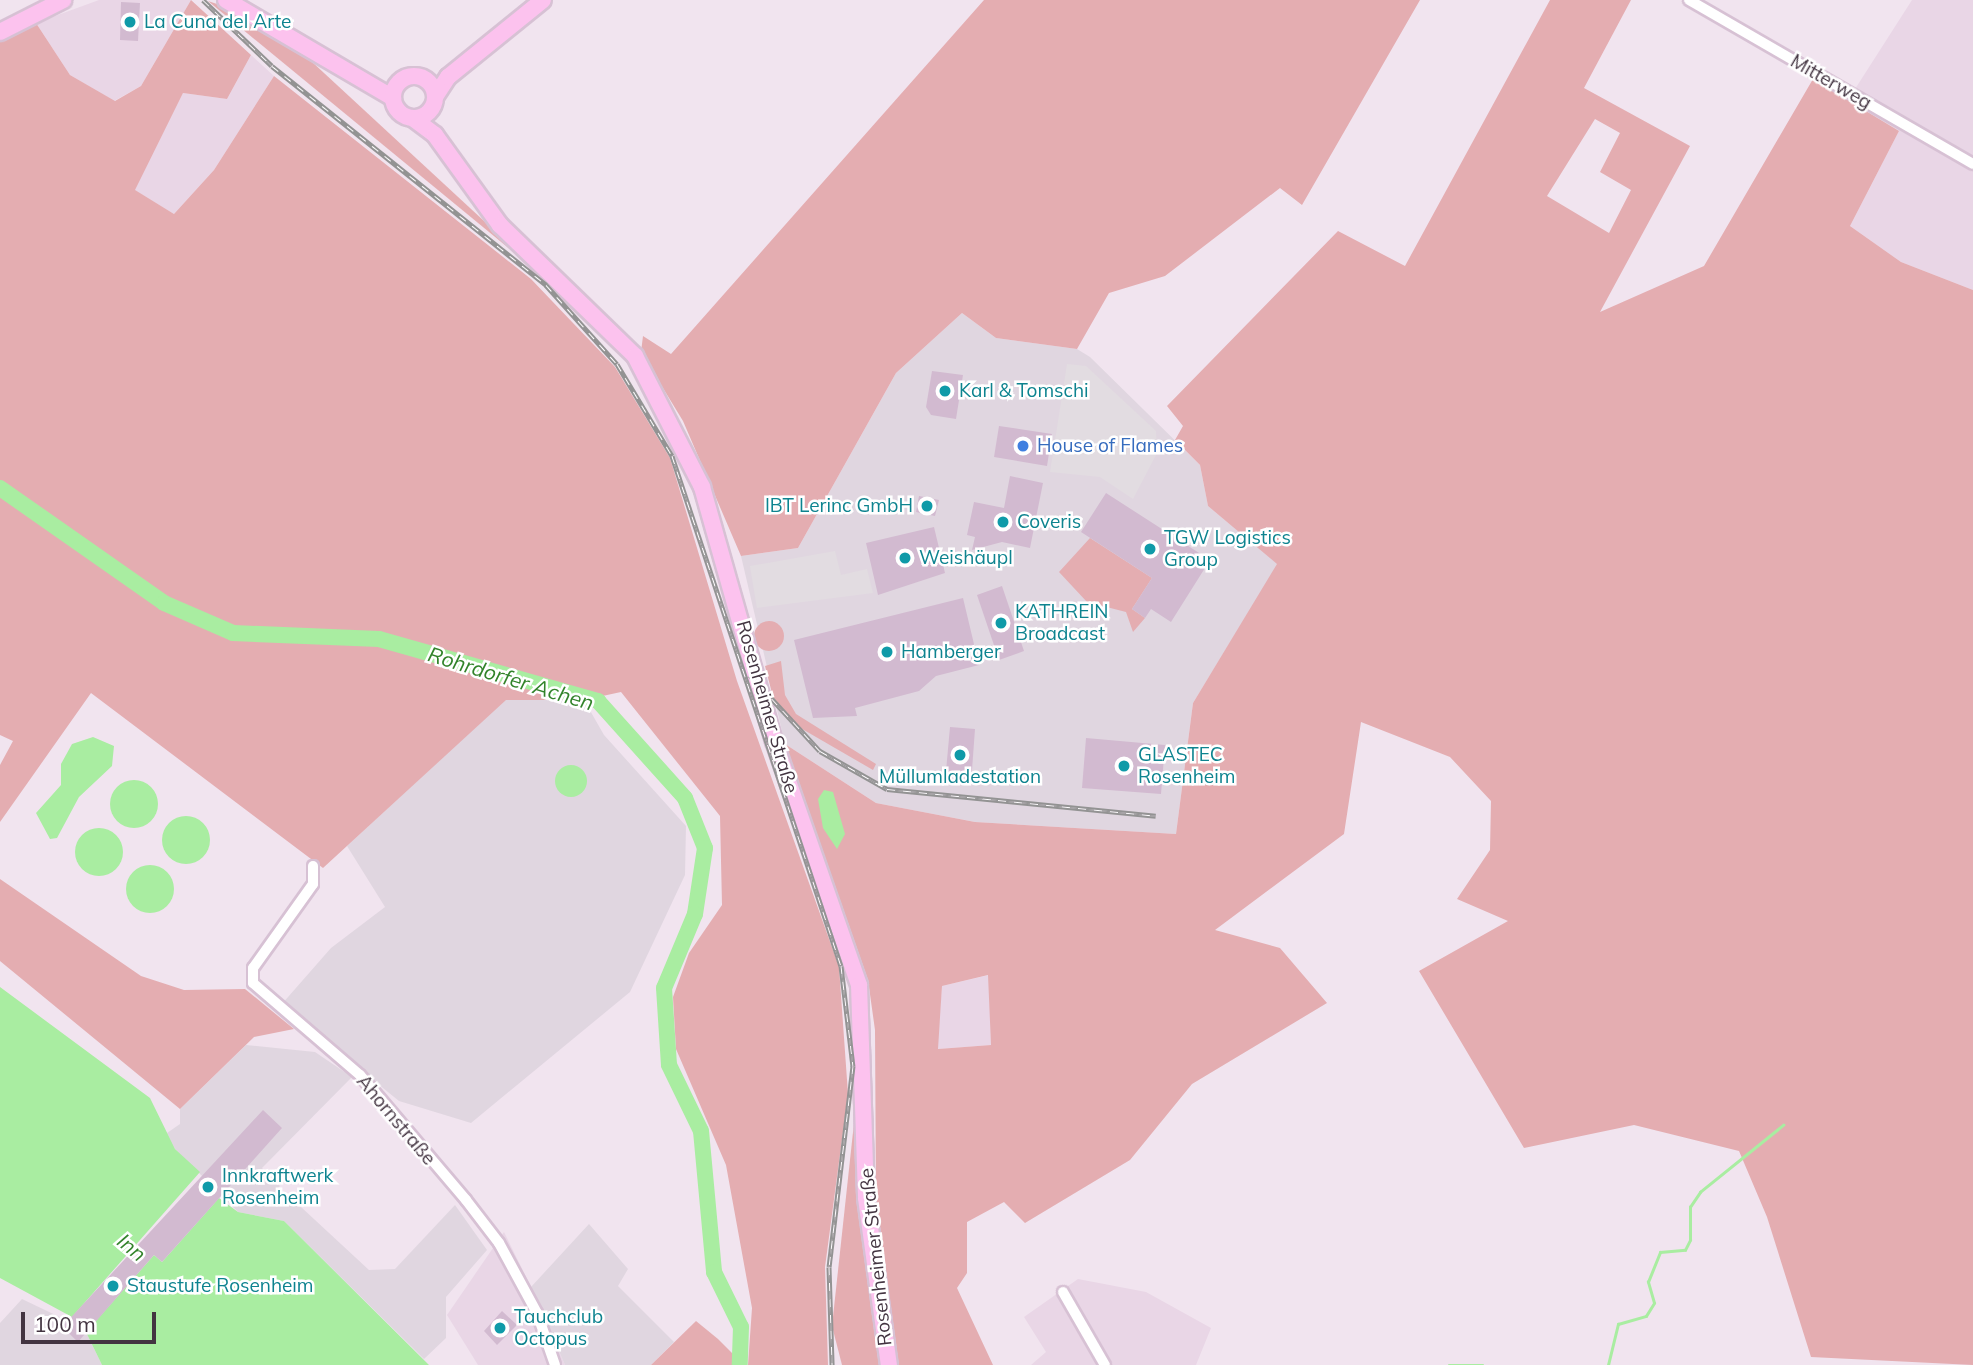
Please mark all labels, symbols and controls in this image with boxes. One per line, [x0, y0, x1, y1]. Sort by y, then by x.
place label: La Cuna del Arte [144, 11, 291, 33]
marker: La Cuna del Arte [122, 14, 138, 30]
street label: Mitterweg [1786, 50, 1876, 114]
place label: Karl & Tomschi [959, 380, 1089, 402]
marker: Karl & Tomschi [937, 383, 953, 399]
place label: House of Flames [1037, 435, 1183, 457]
marker: House of Flames [1015, 438, 1031, 454]
place label: IBT Lerinc GmbH [765, 495, 913, 517]
marker: IBT Lerinc GmbH [919, 498, 935, 514]
place label: Coveris [1017, 511, 1081, 533]
marker: Coveris [995, 514, 1011, 530]
place label: TGW Logistics Group [1164, 527, 1291, 571]
marker: TGW Logistics Group [1142, 541, 1158, 557]
place label: Weishäupl [919, 547, 1013, 569]
marker: Weishäupl [897, 550, 913, 566]
place label: KATHREIN Broadcast [1015, 601, 1108, 645]
marker: KATHREIN Broadcast [993, 615, 1009, 631]
street label: Rosenheimer Straße [731, 618, 803, 796]
water label: Rohrdorfer Achen [425, 641, 597, 715]
place label: Hamberger [901, 641, 1001, 663]
marker: Hamberger [879, 644, 895, 660]
place label: GLASTEC Rosenheim [1138, 744, 1235, 788]
marker: Müllumladestation [952, 747, 968, 763]
marker: GLASTEC Rosenheim [1116, 758, 1132, 774]
place label: Müllumladestation [879, 766, 1041, 788]
street label: Ahornstraße [352, 1070, 440, 1170]
place label: Innkraftwerk Rosenheim [222, 1165, 333, 1209]
street label: Rosenheimer Straße [855, 1167, 897, 1347]
marker: Innkraftwerk Rosenheim [200, 1179, 216, 1195]
water label: Inn [112, 1228, 152, 1266]
place label: Staustufe Rosenheim [127, 1275, 314, 1297]
marker: Staustufe Rosenheim [105, 1278, 121, 1294]
scale bar [24, 1298, 159, 1342]
place label: Tauchclub Octopus [514, 1306, 603, 1350]
text: 100 m [34, 1311, 96, 1337]
marker: Tauchclub Octopus [492, 1320, 508, 1336]

